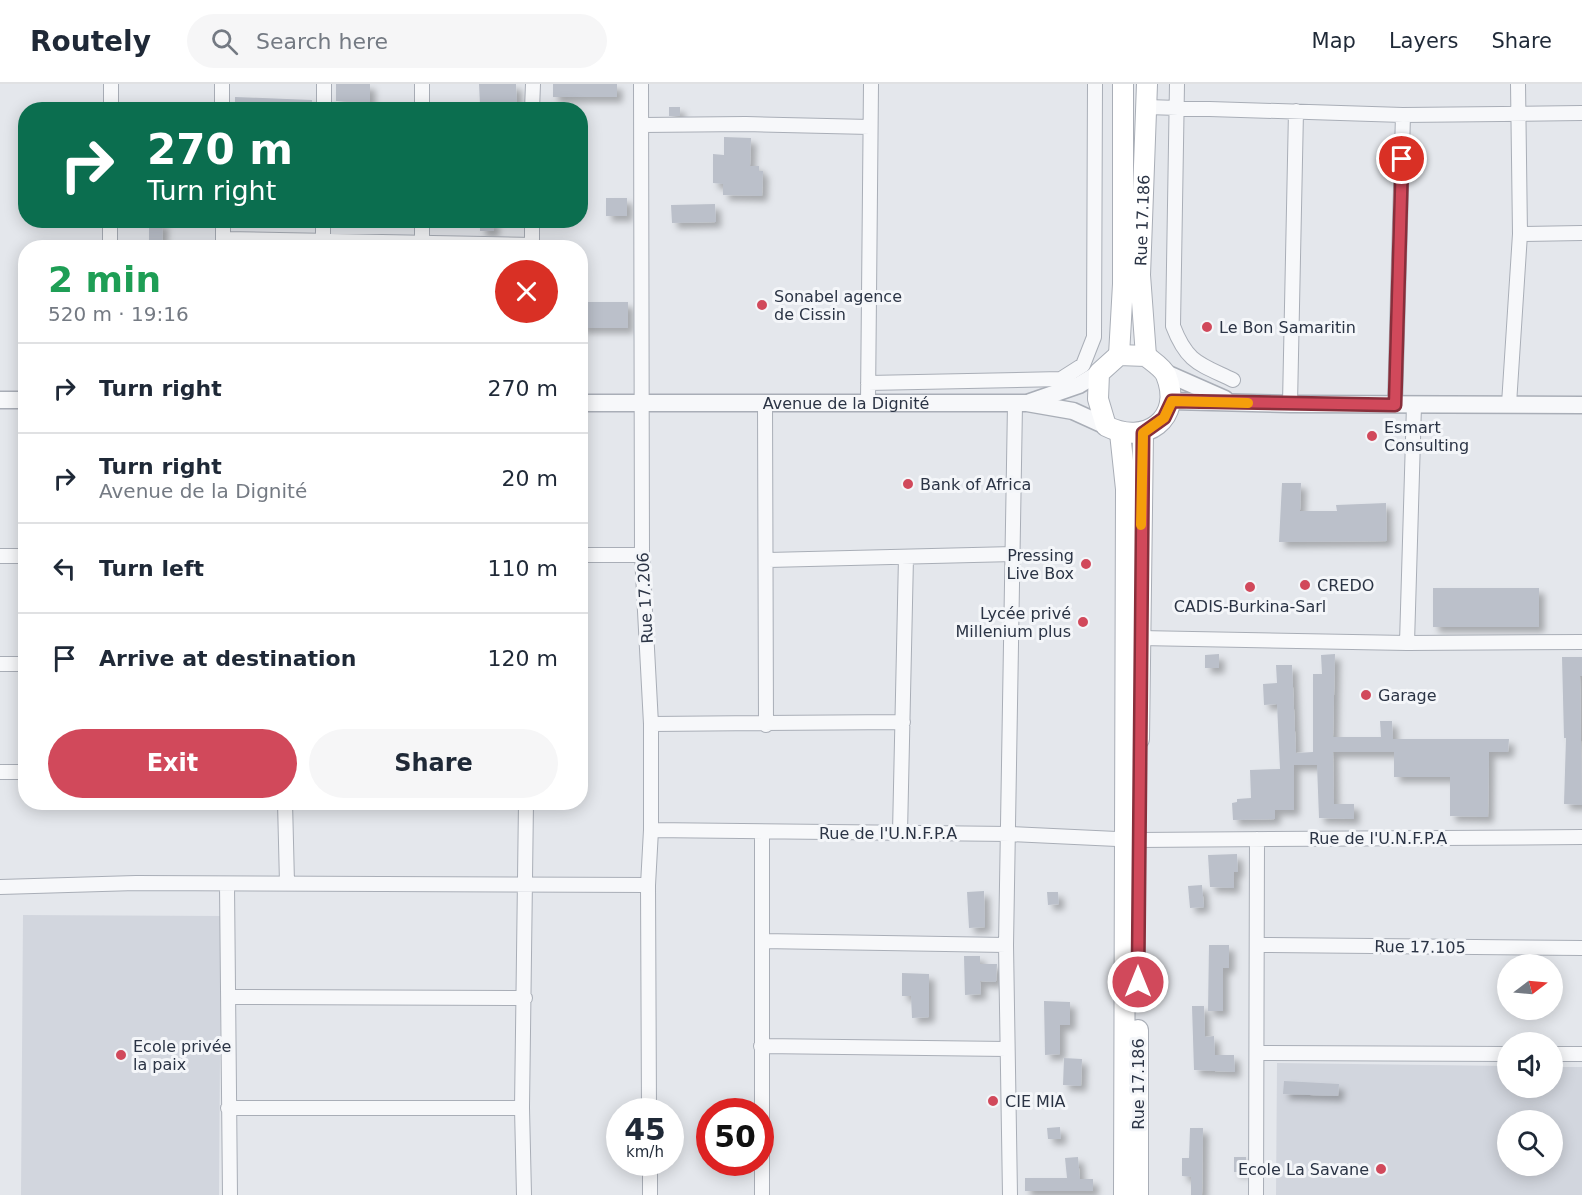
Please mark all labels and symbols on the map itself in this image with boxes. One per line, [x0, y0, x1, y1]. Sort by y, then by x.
pin [1376, 133, 1427, 184]
street label: Rue 17.186 [1131, 174, 1153, 266]
place label: Sonabel agence de Cissin [774, 287, 902, 324]
marker: Sonabel agence de Cissin [755, 298, 769, 312]
place label: Le Bon Samaritin [1219, 318, 1356, 337]
marker: Le Bon Samaritin [1200, 320, 1214, 334]
street label: Avenue de la Dignité [763, 394, 929, 413]
place label: Esmart Consulting [1384, 418, 1469, 455]
marker: Esmart Consulting [1365, 429, 1379, 443]
place label: Bank of Africa [920, 475, 1031, 494]
marker: Bank of Africa [901, 477, 915, 491]
place label: Pressing Live Box [1007, 546, 1074, 583]
street label: Rue 17.206 [633, 552, 657, 644]
marker: Pressing Live Box [1079, 557, 1093, 571]
place label: CREDO [1317, 576, 1374, 595]
marker: CREDO [1298, 578, 1312, 592]
marker: CADIS-Burkina-Sarl [1243, 580, 1257, 594]
place label: CADIS-Burkina-Sarl [1174, 597, 1326, 616]
place label: Lycée privé Millenium plus [956, 604, 1071, 641]
marker: Lycée privé Millenium plus [1076, 615, 1090, 629]
place label: Garage [1378, 686, 1437, 705]
marker: Garage [1359, 688, 1373, 702]
street label: Rue de l'U.N.F.P.A [819, 824, 957, 843]
street label: Rue de l'U.N.F.P.A [1309, 829, 1447, 848]
street label: Rue 17.105 [1374, 937, 1466, 957]
position arrow [1106, 950, 1170, 1014]
north arrow [1497, 954, 1563, 1020]
place label: Ecole privée la paix [133, 1037, 231, 1074]
street label: Rue 17.186 [1129, 1038, 1148, 1130]
marker: Ecole privée la paix [114, 1048, 128, 1062]
place label: CIE MIA [1005, 1092, 1066, 1111]
marker: CIE MIA [986, 1094, 1000, 1108]
speed limit sign: 50 [696, 1098, 774, 1176]
place label: Ecole La Savane [1238, 1160, 1369, 1179]
marker: Ecole La Savane [1374, 1162, 1388, 1176]

